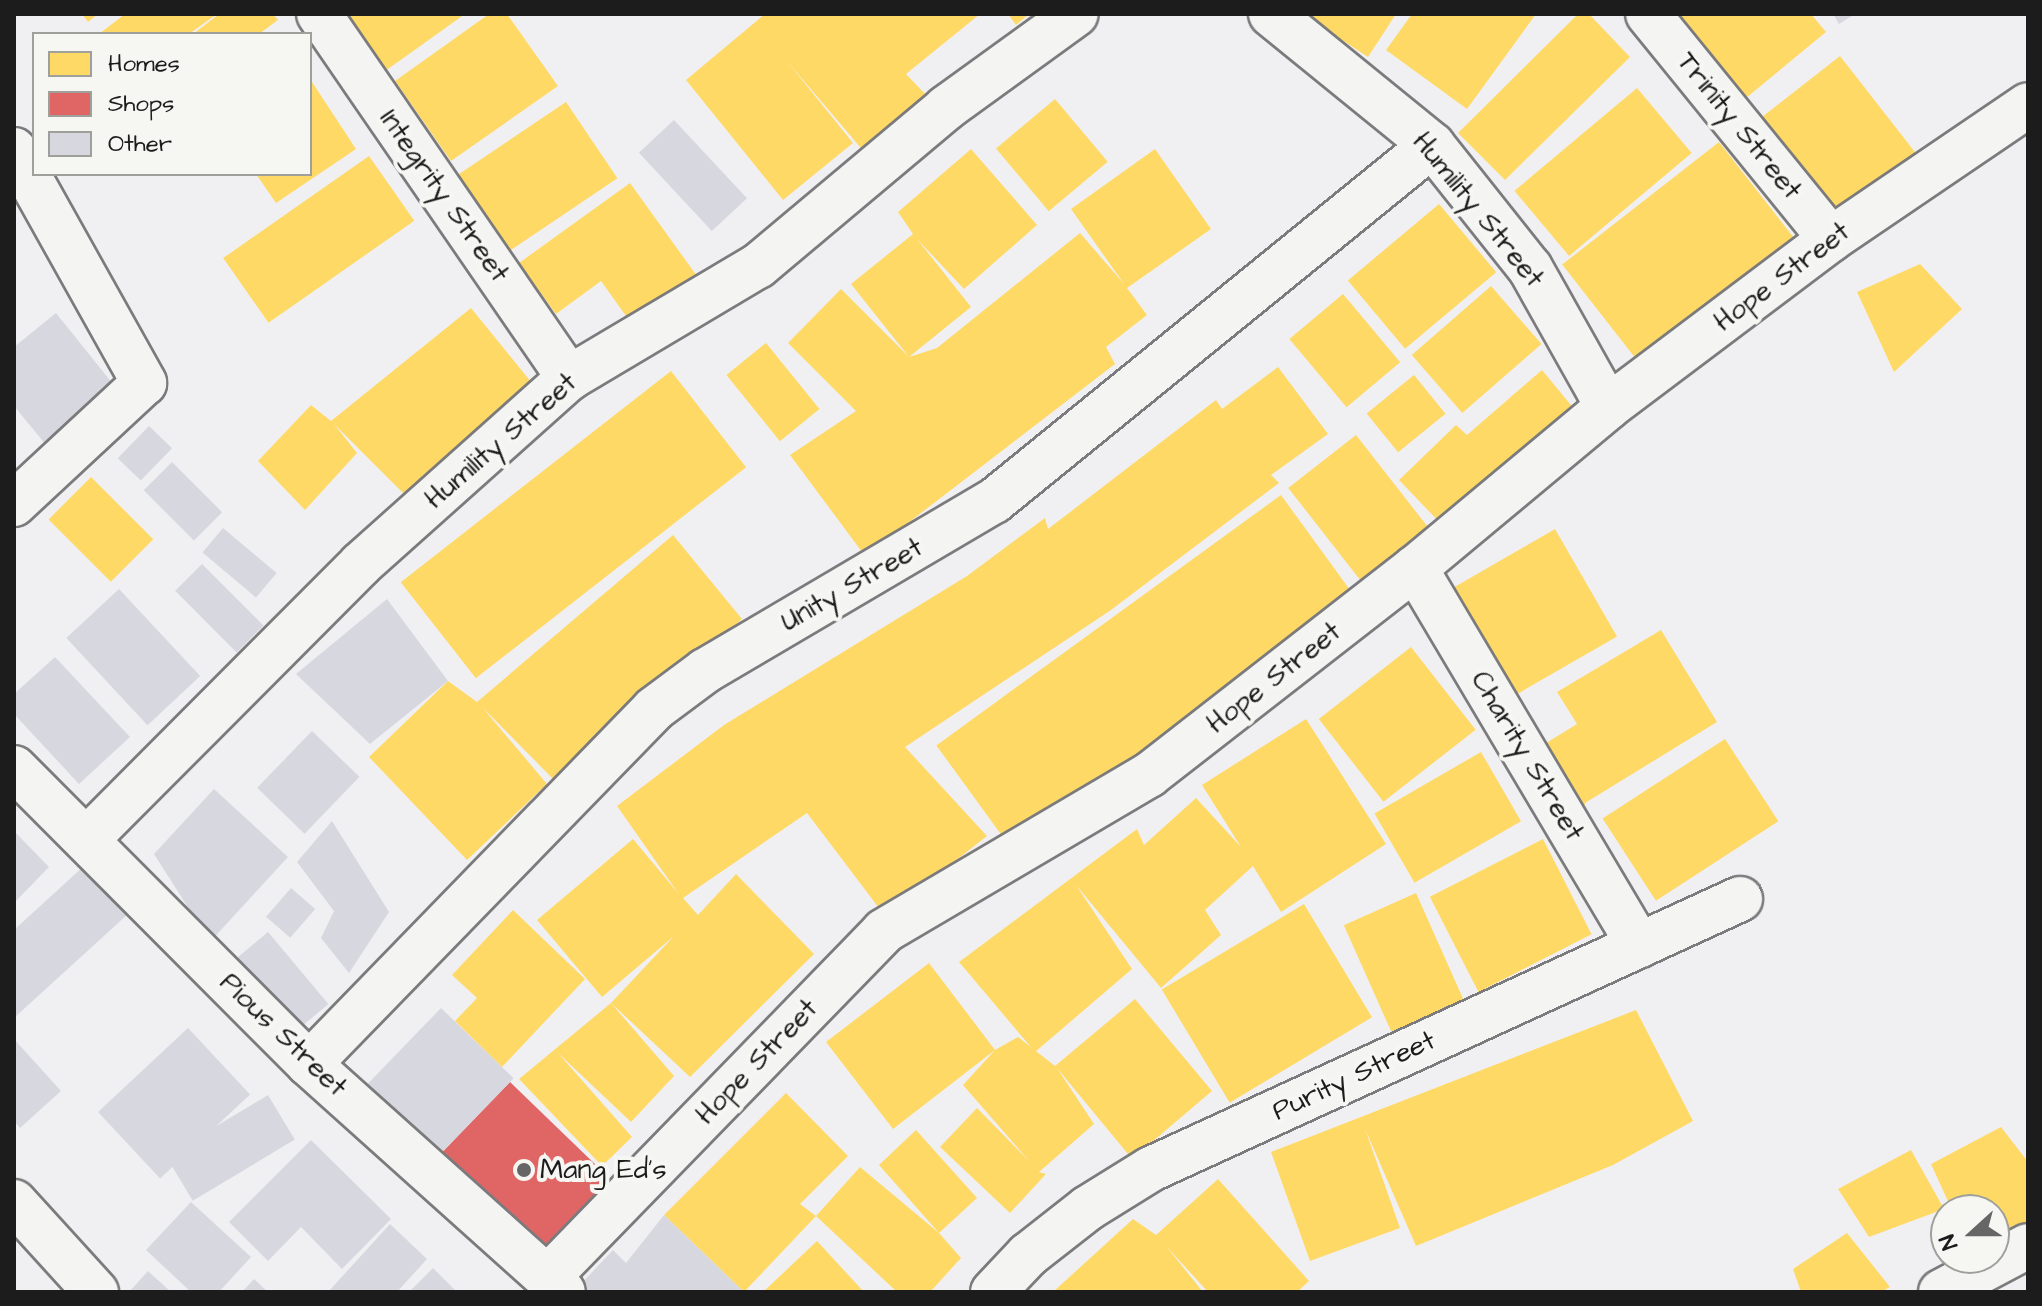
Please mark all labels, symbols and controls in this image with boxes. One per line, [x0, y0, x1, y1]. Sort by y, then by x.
legend [32, 32, 312, 176]
street label: Trinity Street [1669, 46, 1809, 206]
text: Homes [108, 47, 180, 81]
text: Shops [108, 87, 174, 121]
street label: Integrity Street [372, 103, 516, 289]
street label: Humility Street [1405, 126, 1551, 294]
text: Other [108, 127, 172, 161]
street label: Hope Street [1708, 215, 1856, 339]
street label: Humility Street [418, 366, 584, 516]
street label: Unity Street [775, 531, 929, 639]
street label: Hope Street [1200, 615, 1348, 741]
street label: Charity Street [1463, 665, 1591, 847]
street label: Pious Street [212, 966, 354, 1104]
street label: Hope Street [689, 992, 825, 1132]
street label: Purity Street [1267, 1024, 1441, 1128]
place label: Mang Ed's [540, 1153, 667, 1187]
marker: Mang Ed's [515, 1161, 533, 1179]
north arrow [1930, 1194, 2010, 1274]
text: N [1932, 1230, 1966, 1254]

